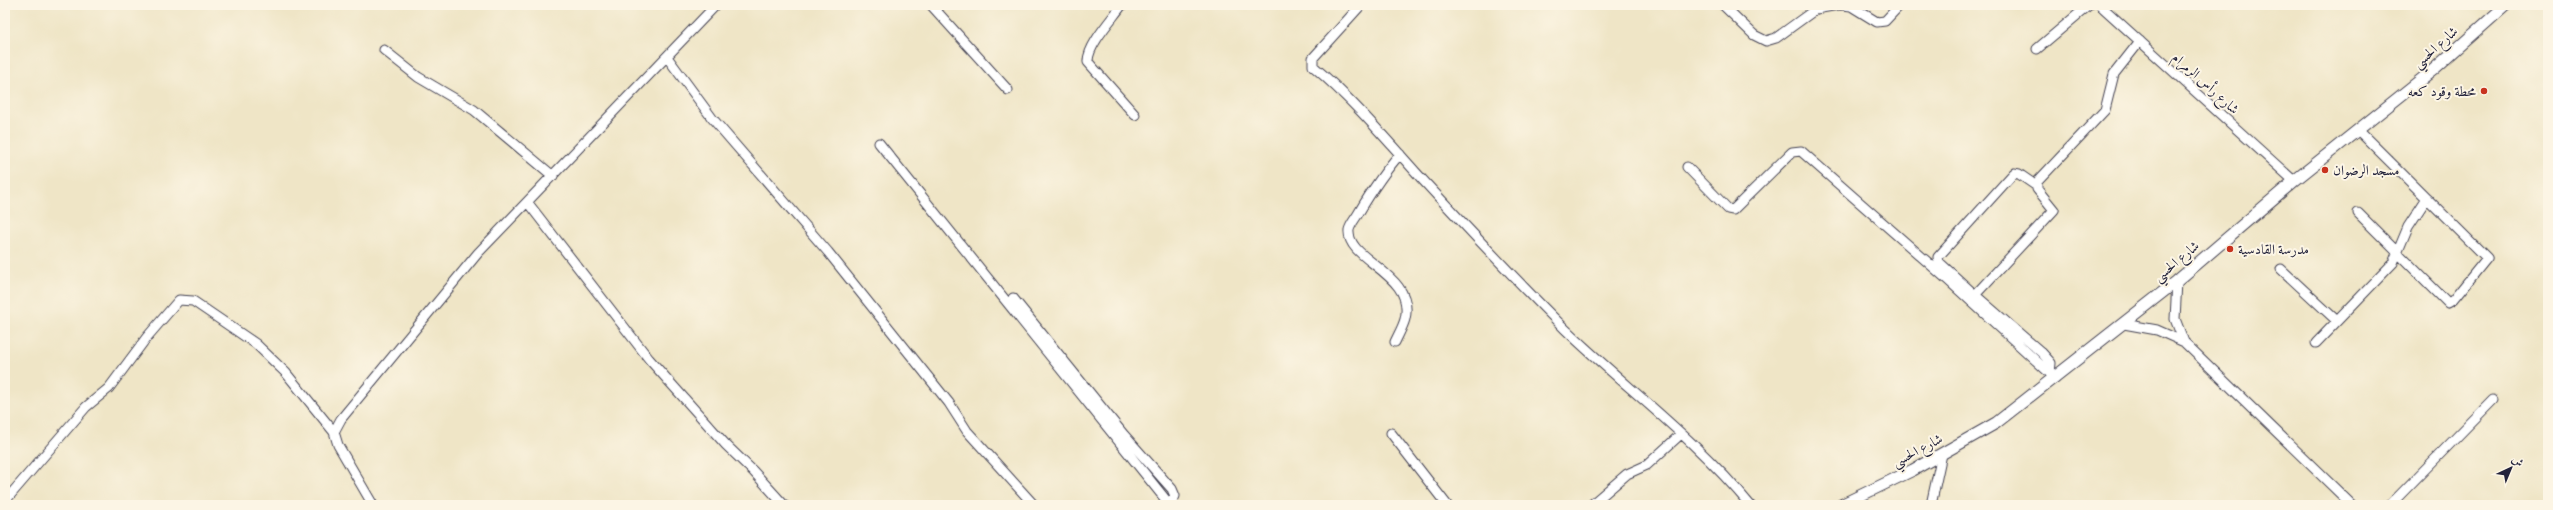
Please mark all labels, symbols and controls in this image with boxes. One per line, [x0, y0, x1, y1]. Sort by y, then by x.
street label: شارع الحسي [2408, 21, 2465, 76]
street label: شارع رأس الرمرام [2166, 47, 2244, 121]
place label: محطة وقود كعه [2408, 81, 2477, 101]
marker: محطة وقود كعه [2479, 86, 2489, 96]
place label: مسجد الرضوان [2333, 160, 2399, 180]
marker: مسجد الرضوان [2320, 165, 2330, 175]
street label: شارع الحسي [2149, 236, 2206, 289]
place label: مدرسة القادسية [2238, 239, 2309, 259]
marker: مدرسة القادسية [2225, 244, 2235, 254]
street label: شارع الحسي [1888, 428, 1948, 475]
north arrow [2491, 448, 2531, 488]
text: ش [2508, 451, 2527, 470]

